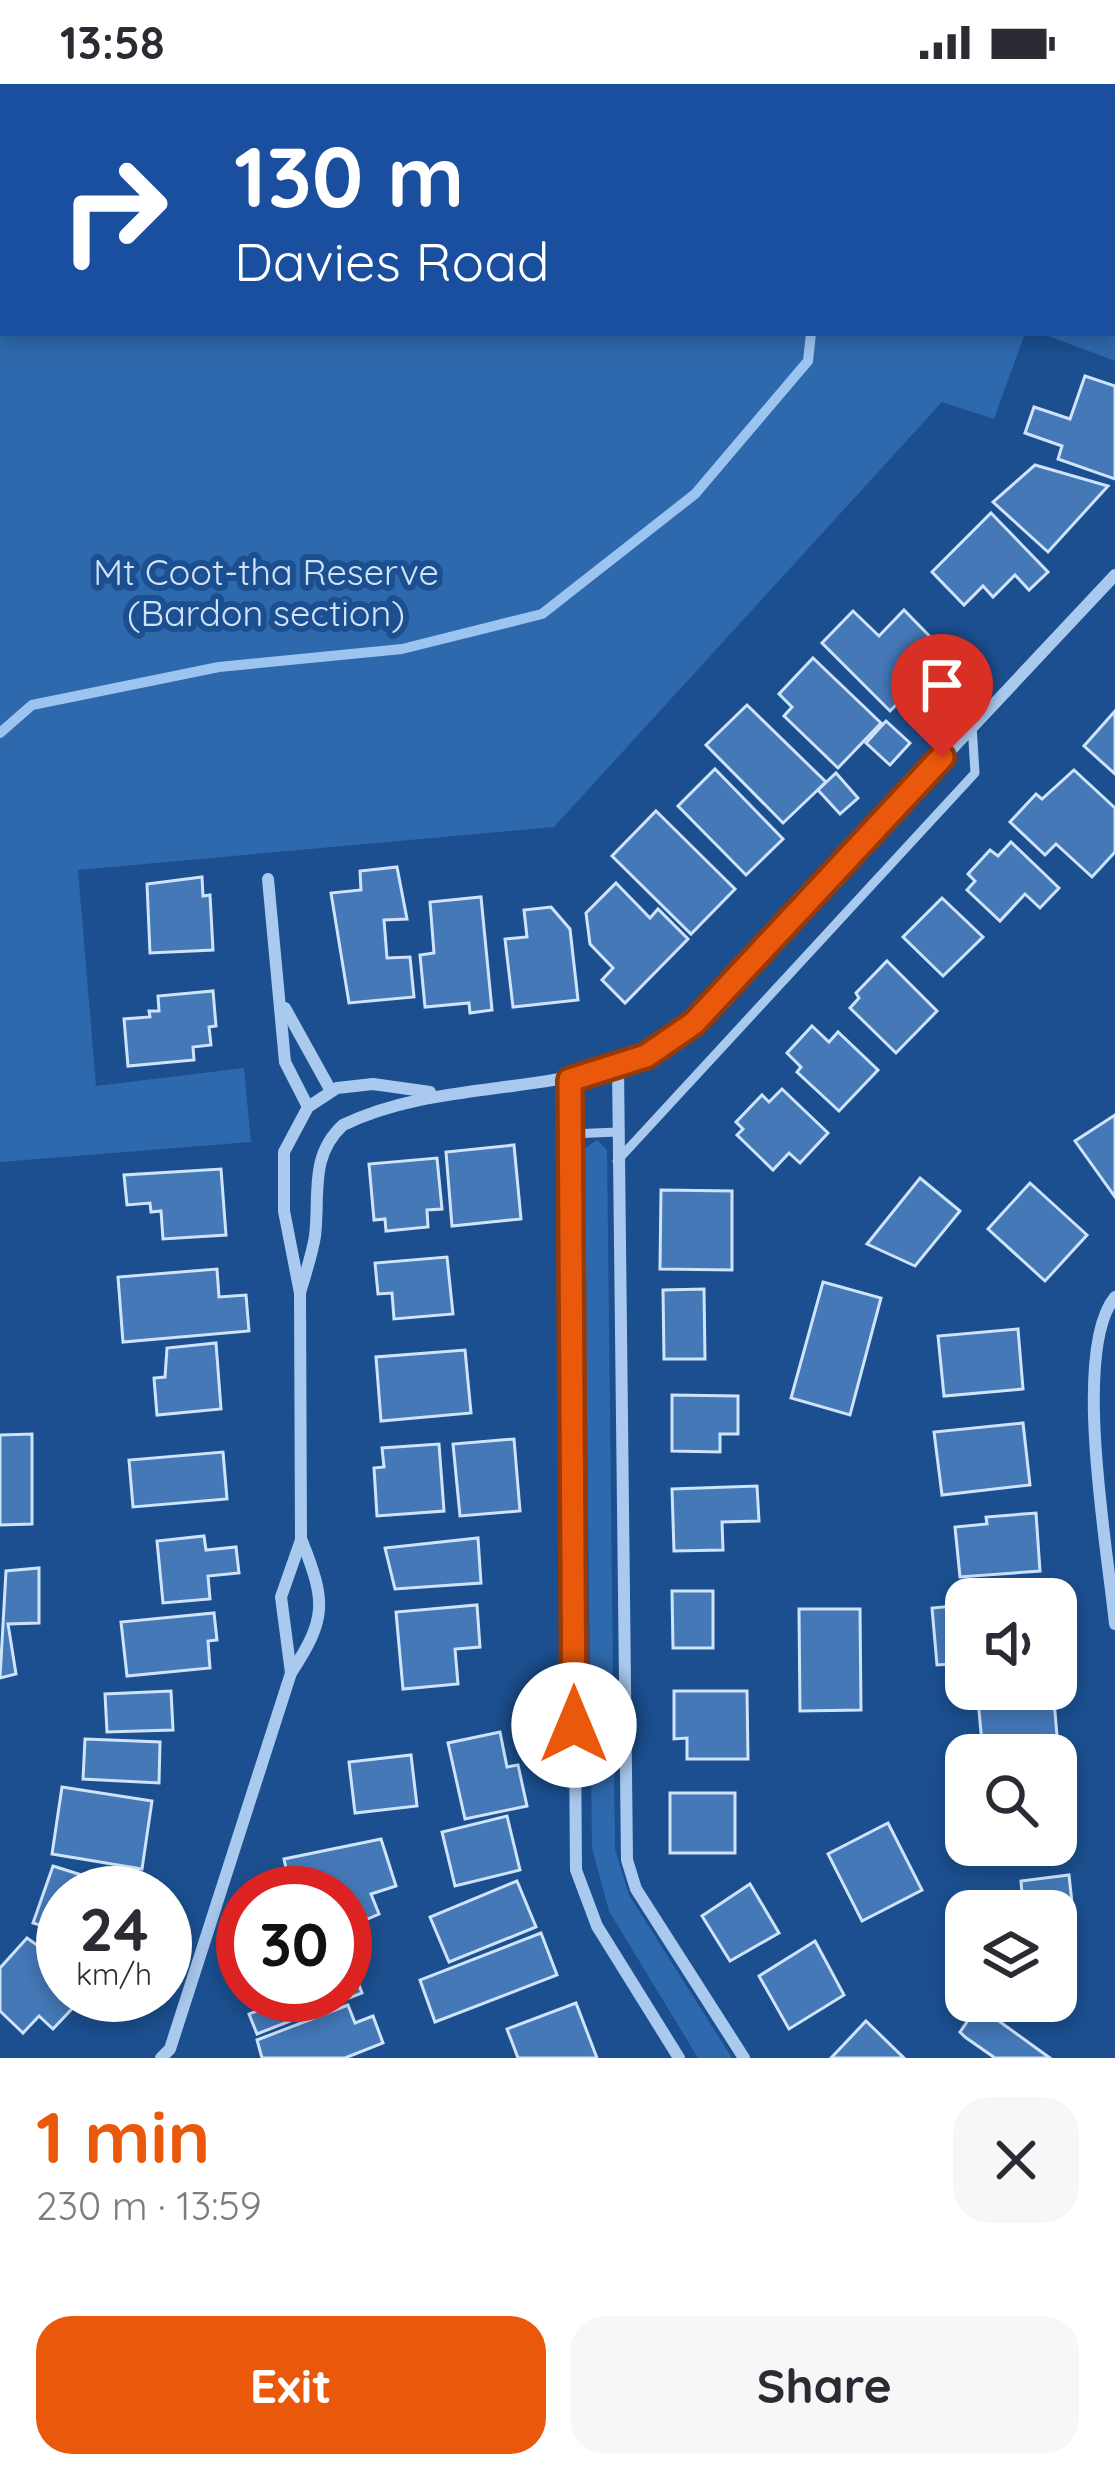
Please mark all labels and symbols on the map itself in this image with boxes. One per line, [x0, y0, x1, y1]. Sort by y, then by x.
park label: Mt Coot-tha Reserve (Bardon section) [93, 549, 439, 635]
pin [891, 634, 993, 757]
position arrow [511, 1662, 637, 1788]
speed limit sign: 30 [216, 1866, 372, 2022]

